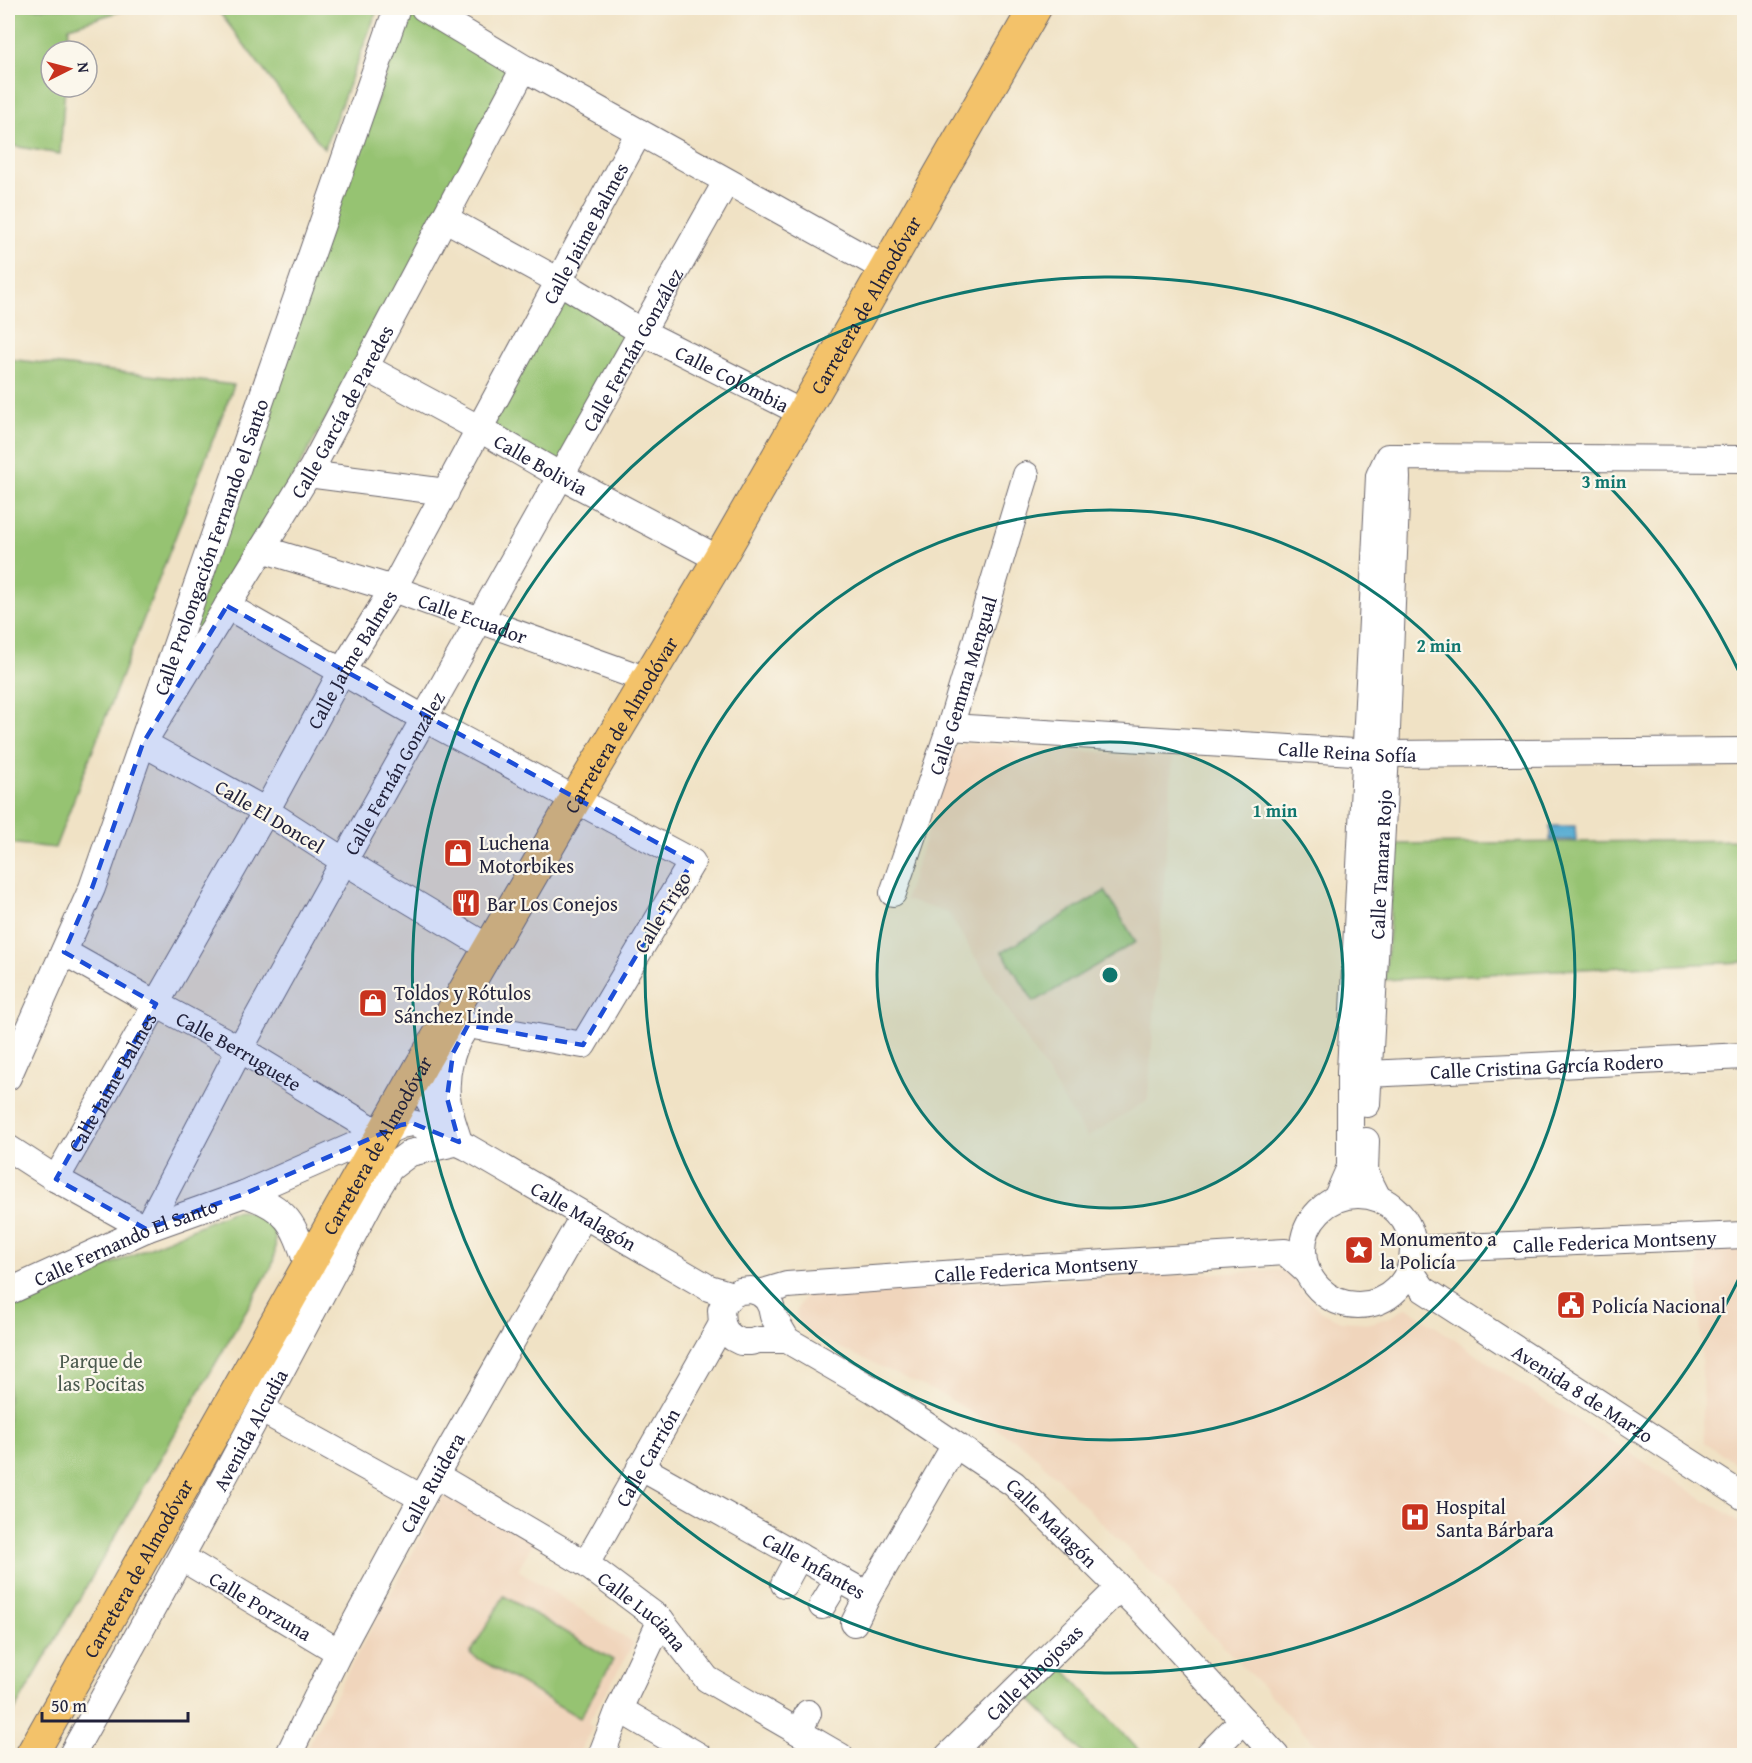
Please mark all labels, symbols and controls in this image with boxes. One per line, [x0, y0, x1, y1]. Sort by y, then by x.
north arrow [39, 39, 99, 99]
text: N [71, 61, 96, 74]
street label: Calle Jaime Balmes [535, 157, 635, 309]
street label: Carretera de Almodóvar [802, 210, 928, 399]
street label: Calle Fernán González [574, 262, 690, 436]
street label: Calle García de Paredes [283, 319, 400, 503]
street label: Calle Colombia [671, 337, 795, 419]
street label: Calle Prolongación Fernando el Santo [145, 395, 275, 699]
street label: Calle Bolivia [489, 426, 593, 502]
text: 3 min [1582, 468, 1627, 495]
street label: Calle Jaime Balmes [299, 584, 404, 734]
street label: Calle Ecuador [415, 585, 532, 651]
street label: Calle Gemma Mengual [920, 592, 1003, 779]
street label: Carretera de Almodóvar [556, 631, 684, 818]
text: 2 min [1417, 632, 1462, 659]
street label: Calle Fernán González [336, 686, 451, 860]
street label: Calle Reina Sofía [1277, 733, 1417, 769]
street label: Calle El Doncel [210, 772, 330, 860]
street label: Calle Tamara Rojo [1361, 789, 1399, 940]
text: 1 min [1253, 797, 1298, 824]
place label: Luchena Motorbikes [479, 828, 574, 880]
shop icon: Luchena Motorbikes [442, 837, 474, 869]
street label: Calle Trigo [626, 866, 698, 958]
restaurant icon: Bar Los Conejos [450, 887, 482, 919]
place label: Bar Los Conejos [487, 889, 618, 918]
centre of rings [1100, 965, 1120, 985]
place label: Toldos y Rótulos Sánchez Linde [394, 978, 531, 1030]
shop icon: Toldos y Rótulos Sánchez Linde [357, 987, 389, 1019]
street label: Calle Berruguete [171, 1003, 307, 1098]
street label: Calle Jaime Balmes [60, 1006, 163, 1157]
street label: Calle Cristina García Rodero [1429, 1045, 1664, 1086]
street label: Carretera de Almodóvar [314, 1050, 439, 1240]
street label: Calle Malagón [526, 1173, 642, 1257]
street label: Calle Fernando El Santo [29, 1190, 221, 1293]
street label: Calle Federica Montseny [1512, 1222, 1717, 1259]
place label: Monumento a la Policía [1380, 1224, 1497, 1276]
place icon: Monumento a la Policía [1343, 1234, 1375, 1266]
street label: Calle Federica Montseny [934, 1247, 1139, 1289]
public building icon: Policía Nacional [1555, 1289, 1587, 1321]
place label: Policía Nacional [1592, 1291, 1726, 1320]
street label: Avenida 8 de Marzo [1507, 1336, 1660, 1449]
park label: Parque de las Pocitas [57, 1346, 145, 1398]
street label: Avenida Alcudia [205, 1363, 294, 1496]
street label: Calle Carrión [607, 1402, 686, 1512]
street label: Calle Ruidera [392, 1426, 471, 1538]
street label: Calle Malagón [1000, 1470, 1105, 1574]
street label: Carretera de Almodóvar [75, 1473, 199, 1663]
place label: Hospital Santa Bárbara [1436, 1492, 1554, 1544]
hospital icon: Hospital Santa Bárbara [1399, 1501, 1431, 1533]
street label: Calle Infantes [757, 1524, 871, 1606]
street label: Calle Porzuna [204, 1563, 318, 1647]
street label: Calle Luciana [592, 1563, 695, 1657]
street label: Calle Hinojosas [978, 1617, 1089, 1727]
scale bar [42, 1685, 188, 1723]
text: 50 m [51, 1692, 87, 1719]

